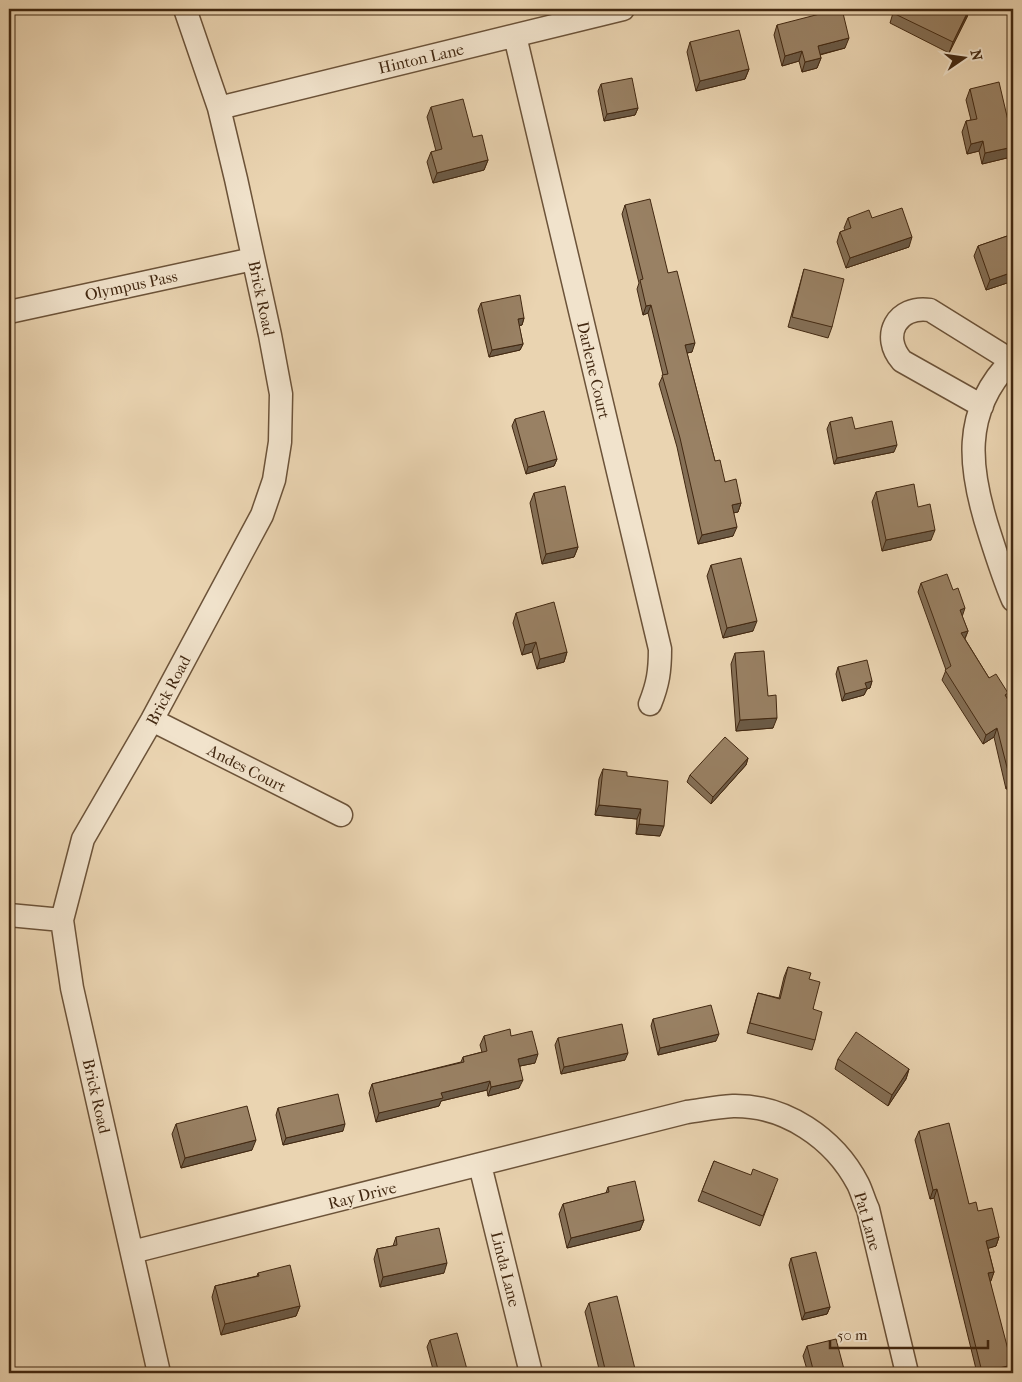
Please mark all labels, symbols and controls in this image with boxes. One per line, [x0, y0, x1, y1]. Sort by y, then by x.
north arrow [940, 32, 990, 82]
street label: Hinton Lane [376, 39, 466, 78]
text: N [967, 48, 986, 63]
street label: Brick Road [244, 259, 279, 338]
street label: Olympus Pass [83, 266, 179, 305]
street label: Darlene Court [573, 320, 614, 421]
street label: Brick Road [142, 652, 195, 728]
street label: Andes Court [203, 740, 290, 797]
street label: Brick Road [79, 1057, 114, 1136]
street label: Ray Drive [326, 1178, 398, 1213]
street label: Pat Lane [850, 1190, 885, 1253]
street label: Linda Lane [487, 1229, 524, 1309]
scale bar [830, 1317, 987, 1349]
text: 50 m [837, 1326, 868, 1344]

